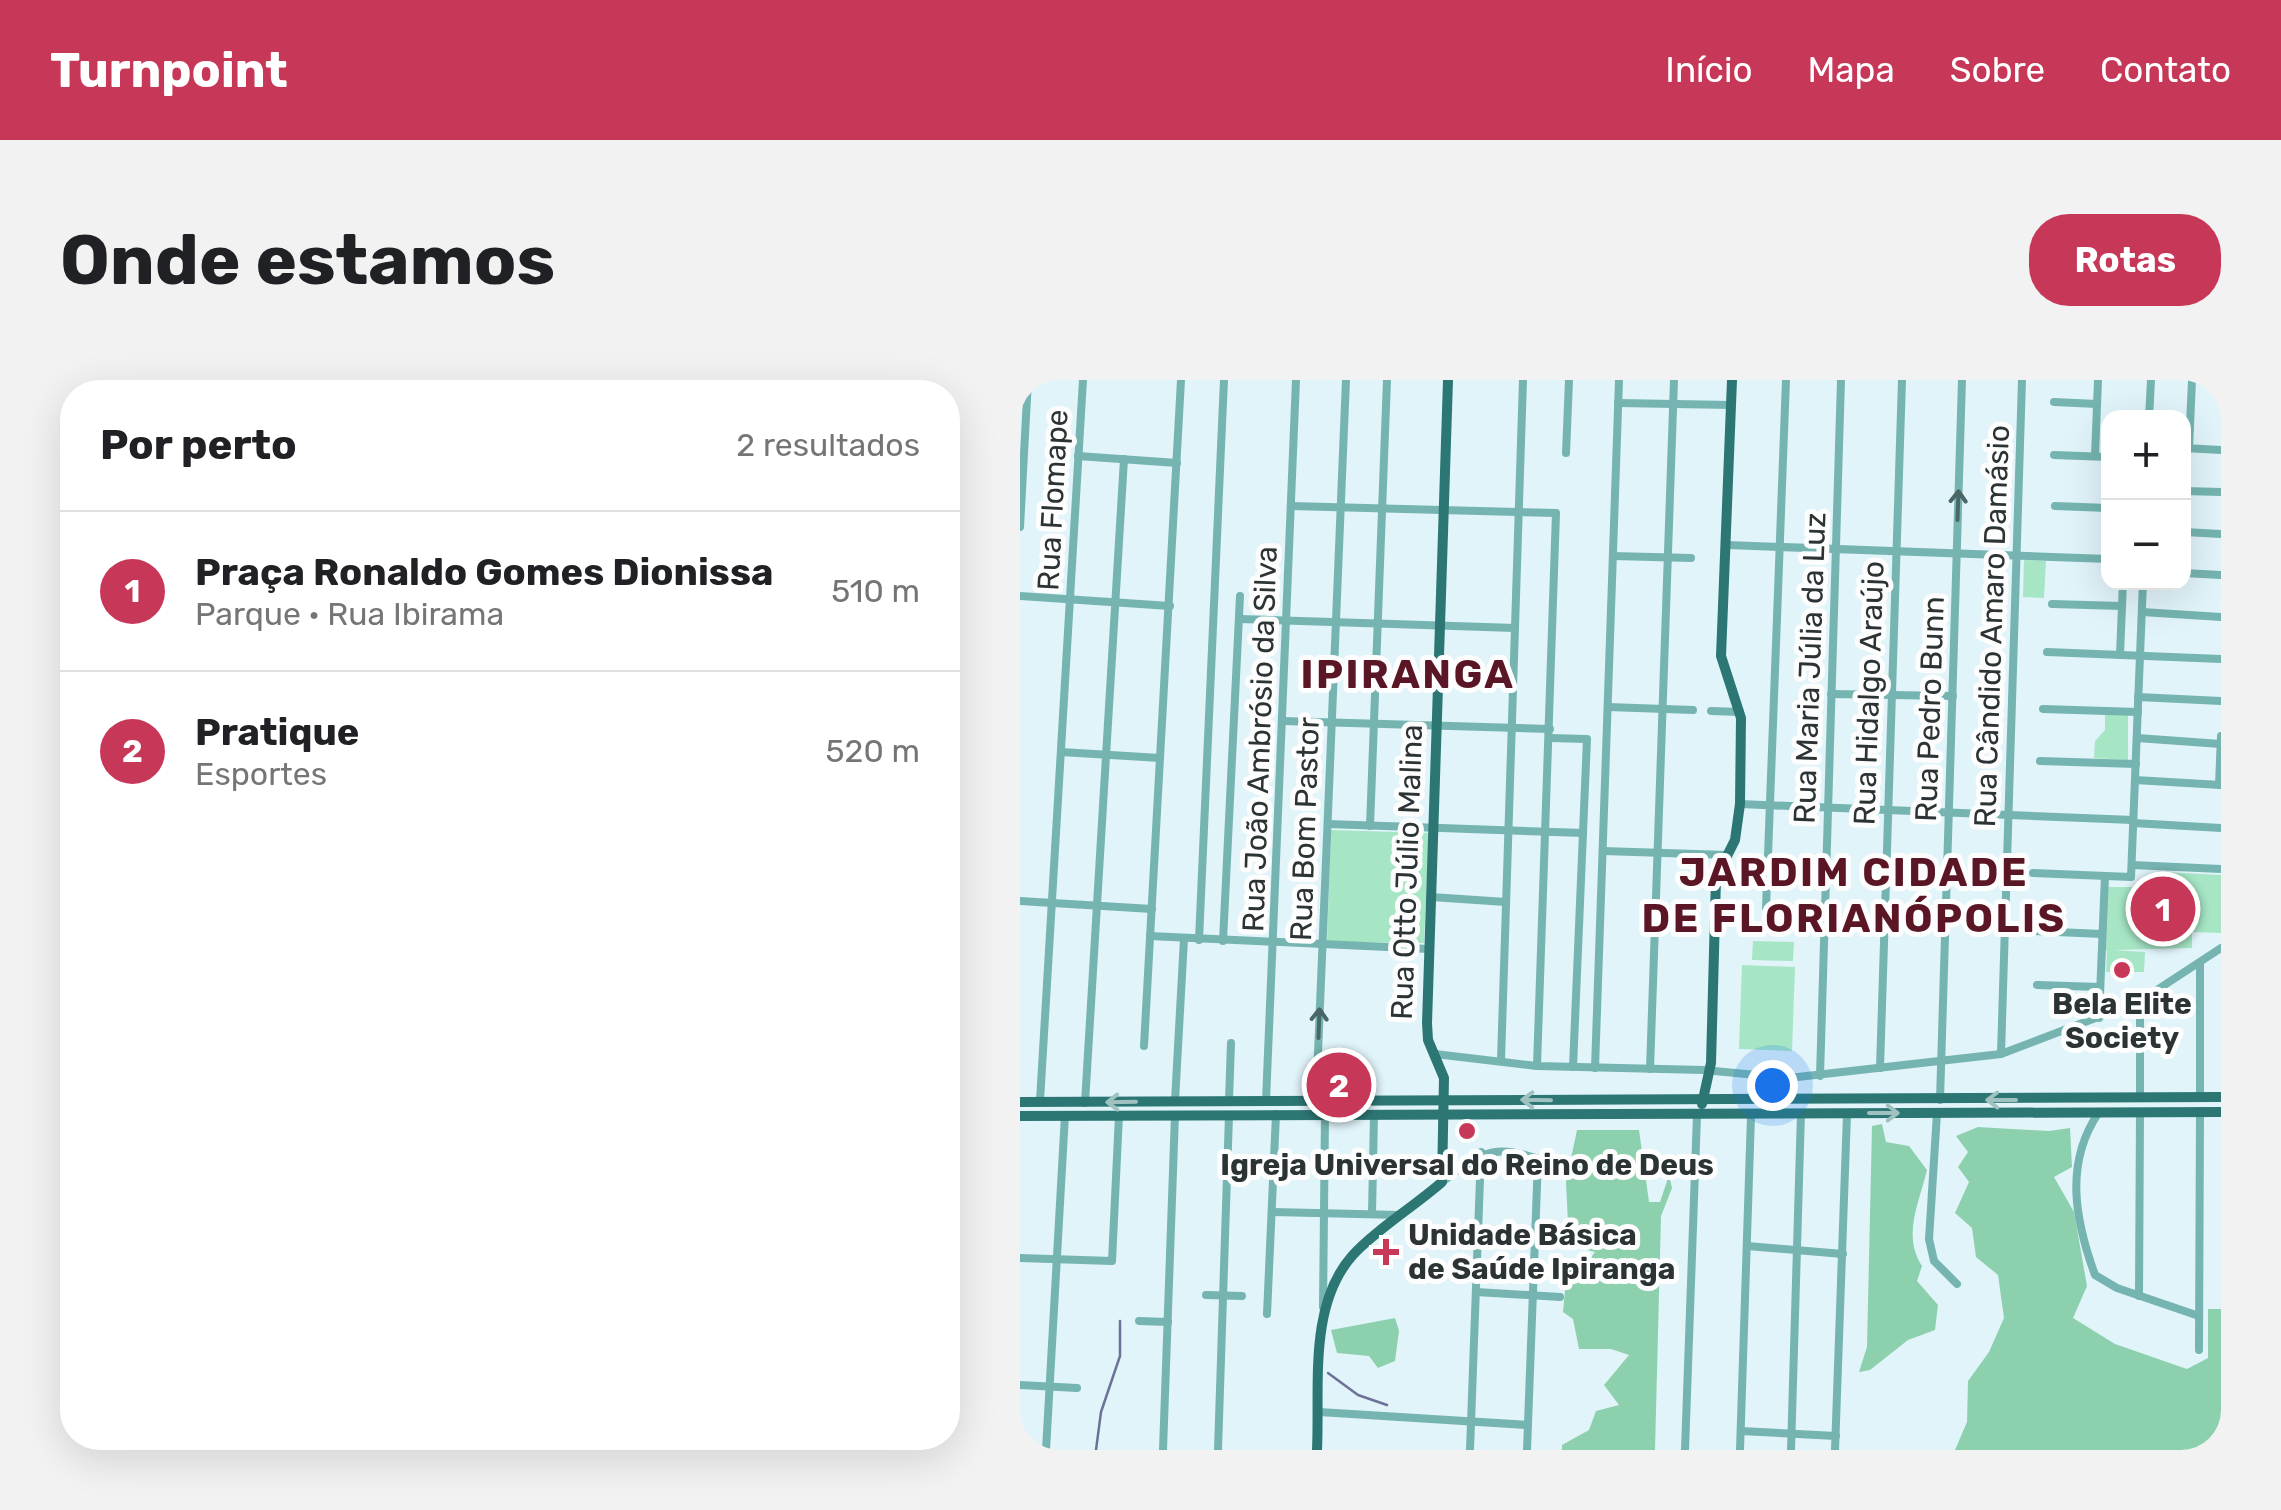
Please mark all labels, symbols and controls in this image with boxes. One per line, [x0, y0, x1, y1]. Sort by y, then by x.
text: Turnpoint [50, 42, 288, 99]
text: Início [1665, 49, 1752, 91]
text: Mapa [1807, 49, 1895, 91]
text: Sobre [1950, 49, 2045, 91]
text: Contato [2100, 49, 2231, 91]
button: Rotas [2029, 214, 2221, 306]
text: Onde estamos [60, 219, 555, 302]
street label: Rua Flomape [1030, 408, 1076, 592]
map controls [2101, 410, 2191, 590]
button: + [2101, 410, 2191, 500]
text: Por perto [100, 420, 297, 470]
street label: Rua Cândido Amaro Damásio [1967, 424, 2017, 828]
text: 2 resultados [736, 426, 920, 464]
one-way arrow [1949, 490, 1968, 522]
button: − [2101, 500, 2191, 590]
street label: Rua Maria Júlia da Luz [1787, 512, 1833, 824]
street label: Rua João Ambrósio da Silva [1235, 546, 1285, 932]
text: Praça Ronaldo Gomes Dionissa [195, 549, 773, 595]
street label: Rua Hidalgo Araújo [1846, 560, 1892, 826]
text: 1 [125, 572, 140, 610]
text: 510 m [831, 572, 920, 610]
text: Parque · Rua Ibirama [195, 595, 504, 633]
street label: Rua Pedro Bunn [1908, 596, 1952, 822]
district label: IPIRANGA [1301, 651, 1515, 698]
text: Pratique [195, 709, 359, 755]
street label: Rua Bom Pastor [1283, 716, 1327, 942]
street label: Rua Otto Júlio Malina [1384, 724, 1430, 1020]
text: 2 [122, 732, 143, 770]
text: 520 m [826, 732, 920, 770]
text: Esportes [195, 755, 327, 793]
district label: JARDIM CIDADE DE FLORIANÓPOLIS [1642, 849, 2066, 942]
pin: 1 [2130, 872, 2196, 946]
marker: Bela Elite Society [2111, 959, 2133, 981]
place label: Bela Elite Society [2052, 986, 2192, 1056]
one-way arrow [1310, 1008, 1329, 1040]
pin: 2 [1306, 1048, 1372, 1122]
your location [1747, 1060, 1798, 1111]
one-way arrow [1985, 1090, 2018, 1110]
one-way arrow [1521, 1091, 1553, 1110]
one-way arrow [1106, 1092, 1138, 1111]
one-way arrow [1867, 1104, 1899, 1123]
marker: Igreja Universal do Reino de Deus [1456, 1120, 1478, 1142]
place label: Igreja Universal do Reino de Deus [1220, 1147, 1714, 1183]
place label: Unidade Básica de Saúde Ipiranga [1408, 1217, 1675, 1287]
marker: Unidade Básica de Saúde Ipiranga [1373, 1239, 1399, 1265]

